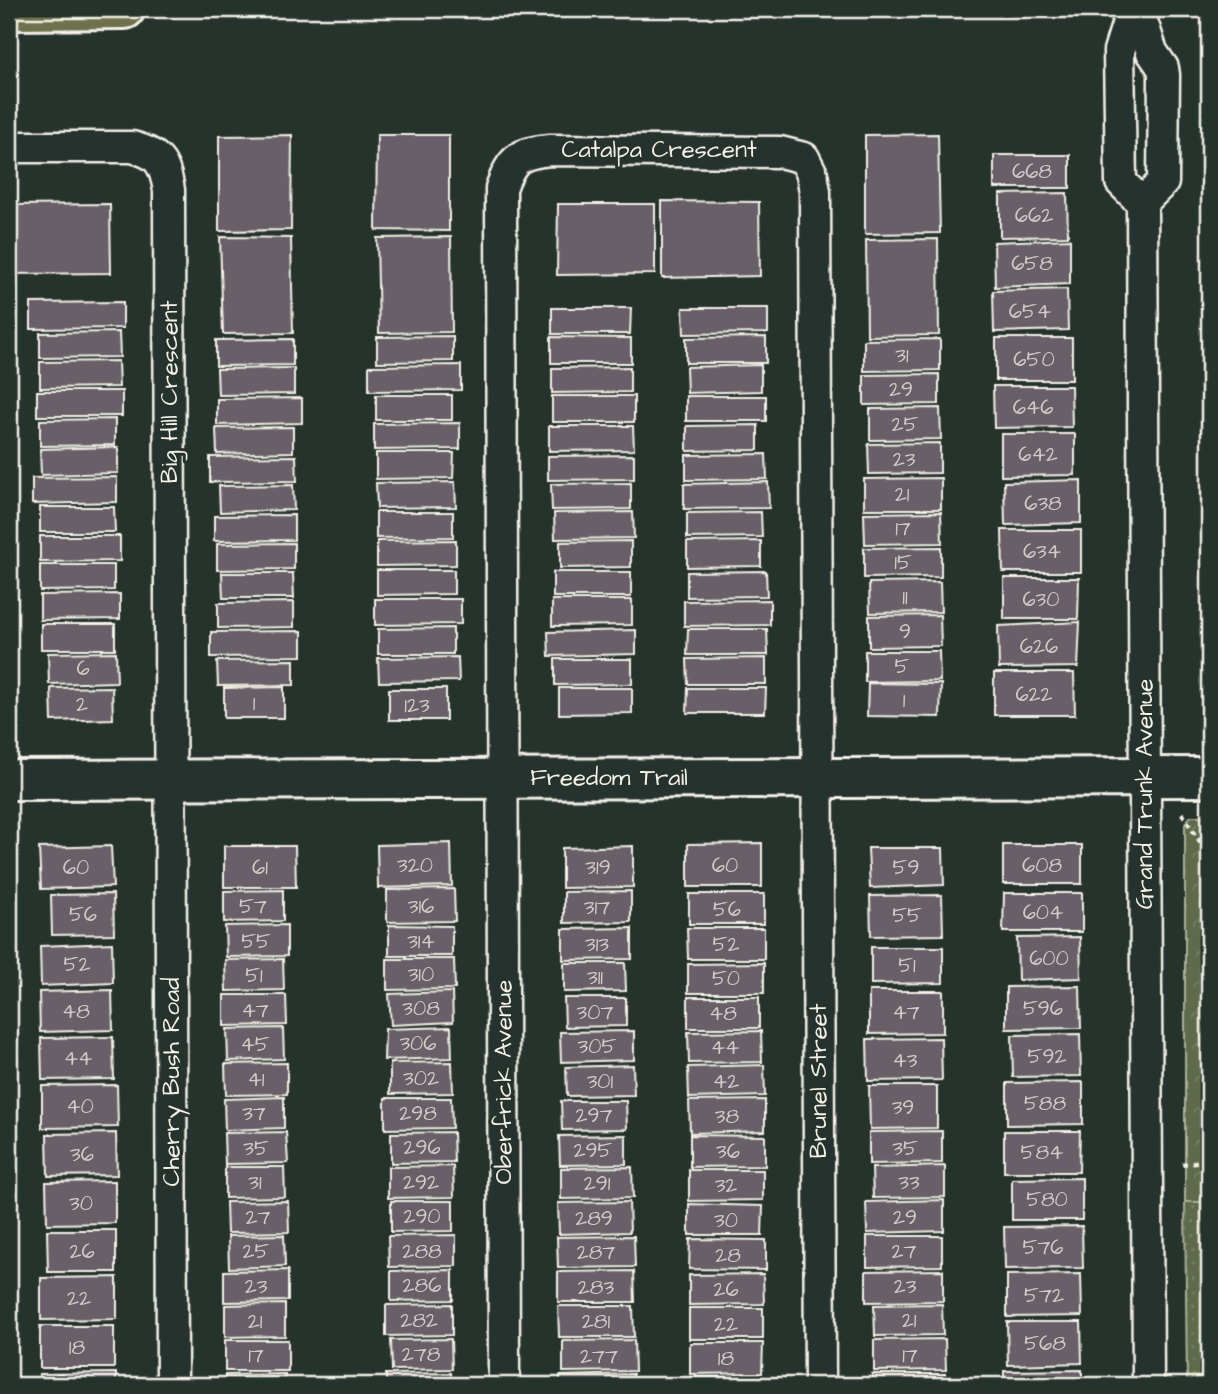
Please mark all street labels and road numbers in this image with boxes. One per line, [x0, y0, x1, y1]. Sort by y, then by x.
street label: Catalpa Crescent [561, 133, 757, 167]
street label: Big Hill Crescent [153, 300, 188, 484]
street label: Grand Trunk Avenue [1128, 679, 1162, 909]
street label: Freedom Trail [530, 761, 688, 795]
street label: Cherry Bush Road [155, 977, 190, 1187]
street label: Oberfrick Avenue [487, 980, 521, 1184]
street label: Brunel Street [802, 1003, 836, 1158]

